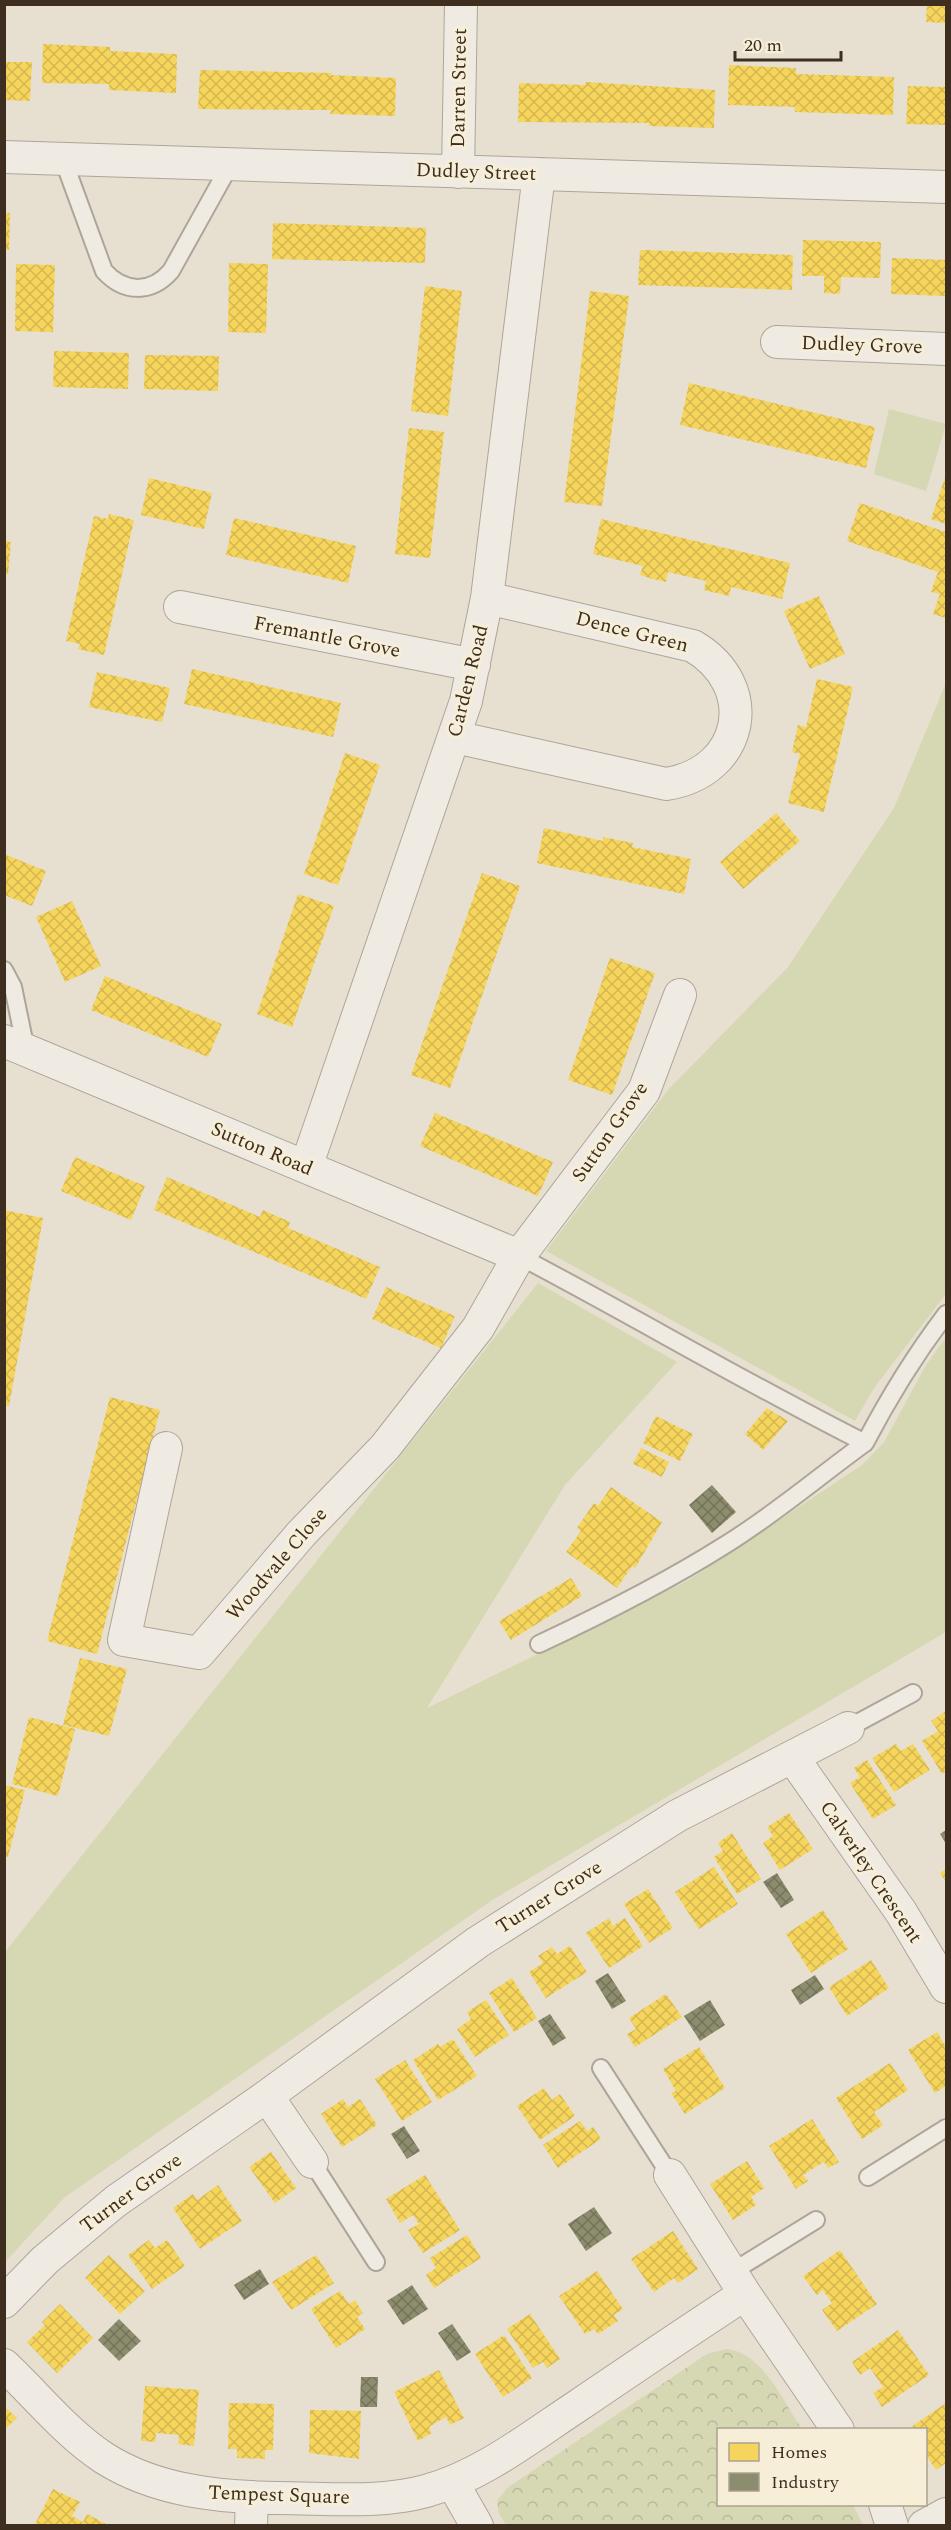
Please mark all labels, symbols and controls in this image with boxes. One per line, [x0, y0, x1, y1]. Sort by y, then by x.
scale bar [735, 24, 842, 62]
street label: Darren Street [443, 28, 475, 148]
text: 20 m [744, 32, 782, 59]
street label: Dudley Street [415, 155, 537, 189]
street label: Dudley Grove [801, 328, 923, 362]
street label: Dence Green [572, 603, 692, 661]
street label: Fremantle Grove [251, 608, 403, 666]
street label: Carden Road [440, 622, 496, 740]
street label: Sutton Grove [564, 1076, 656, 1188]
street label: Sutton Road [206, 1114, 318, 1184]
street label: Woodvale Close [219, 1501, 335, 1627]
street label: Calverley Crescent [812, 1795, 930, 1949]
street label: Turner Grove [490, 1852, 608, 1942]
street label: Turner Grove [74, 2146, 188, 2240]
legend [717, 2428, 927, 2506]
text: Homes [771, 2439, 827, 2466]
text: Industry [771, 2469, 840, 2496]
street label: Tempest Square [208, 2478, 350, 2512]

